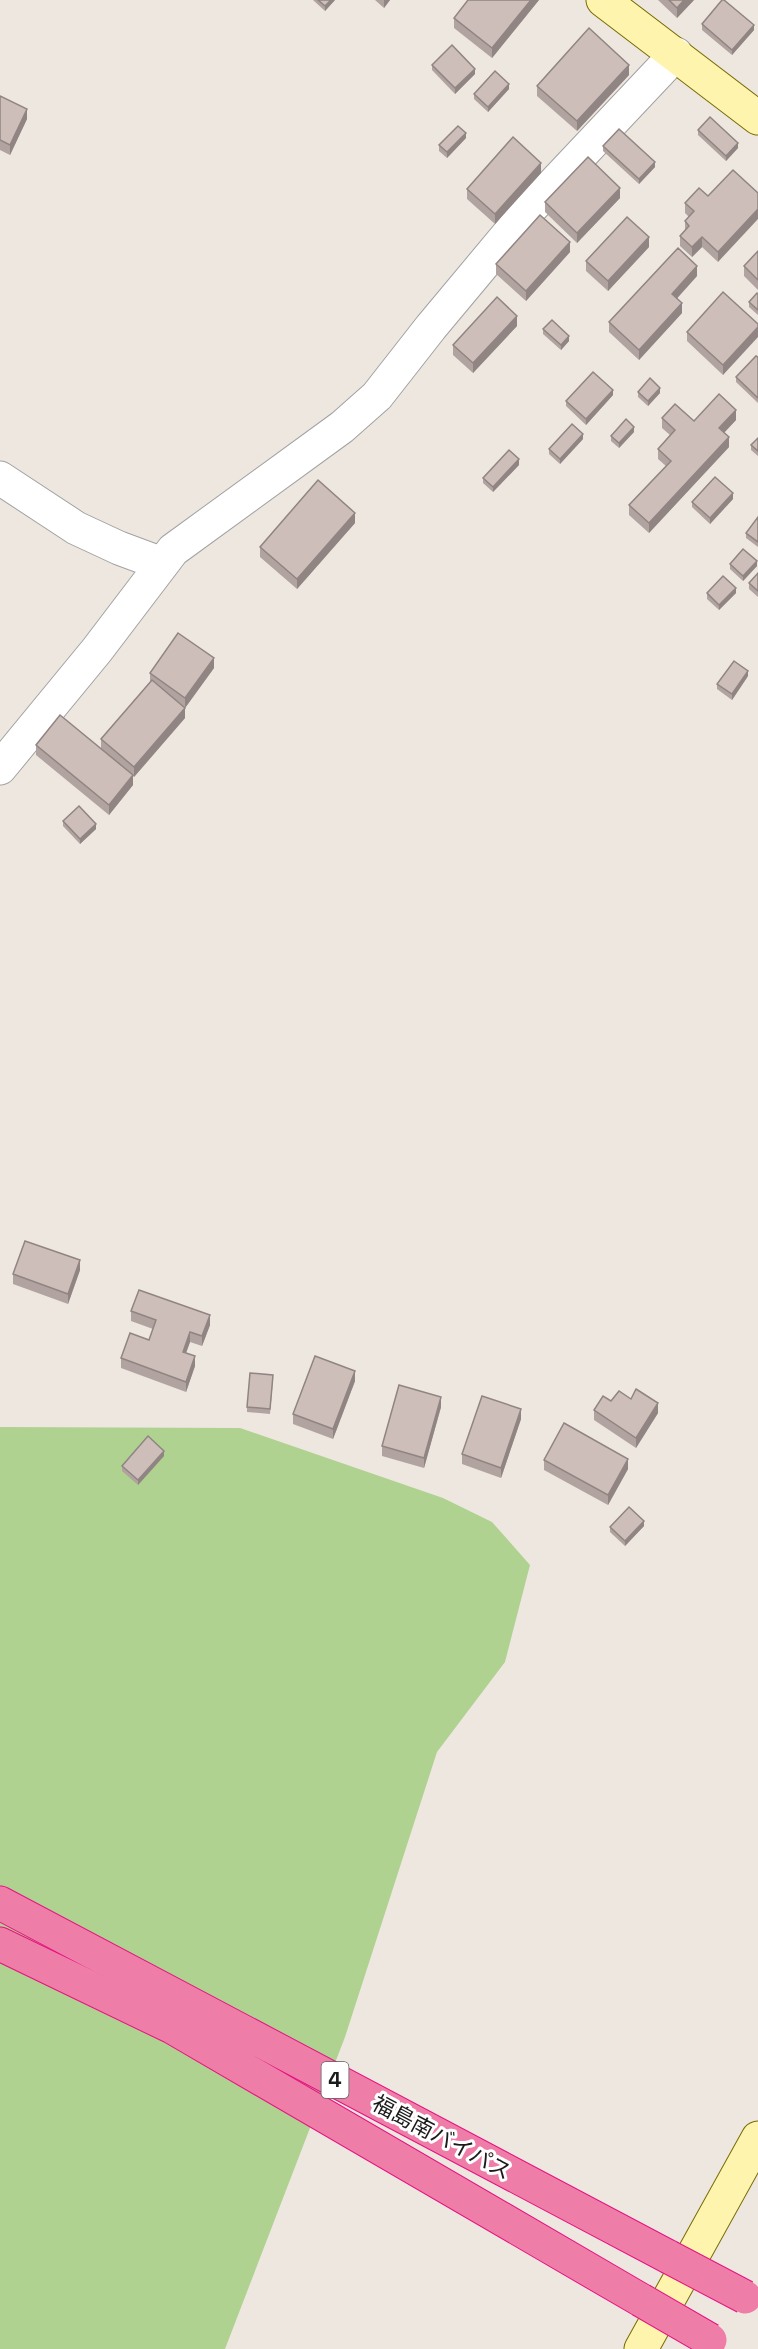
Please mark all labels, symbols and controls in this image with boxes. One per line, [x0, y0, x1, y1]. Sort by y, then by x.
road number: 4 [322, 2062, 348, 2098]
street label: 福島南バイパス [368, 2089, 516, 2185]

